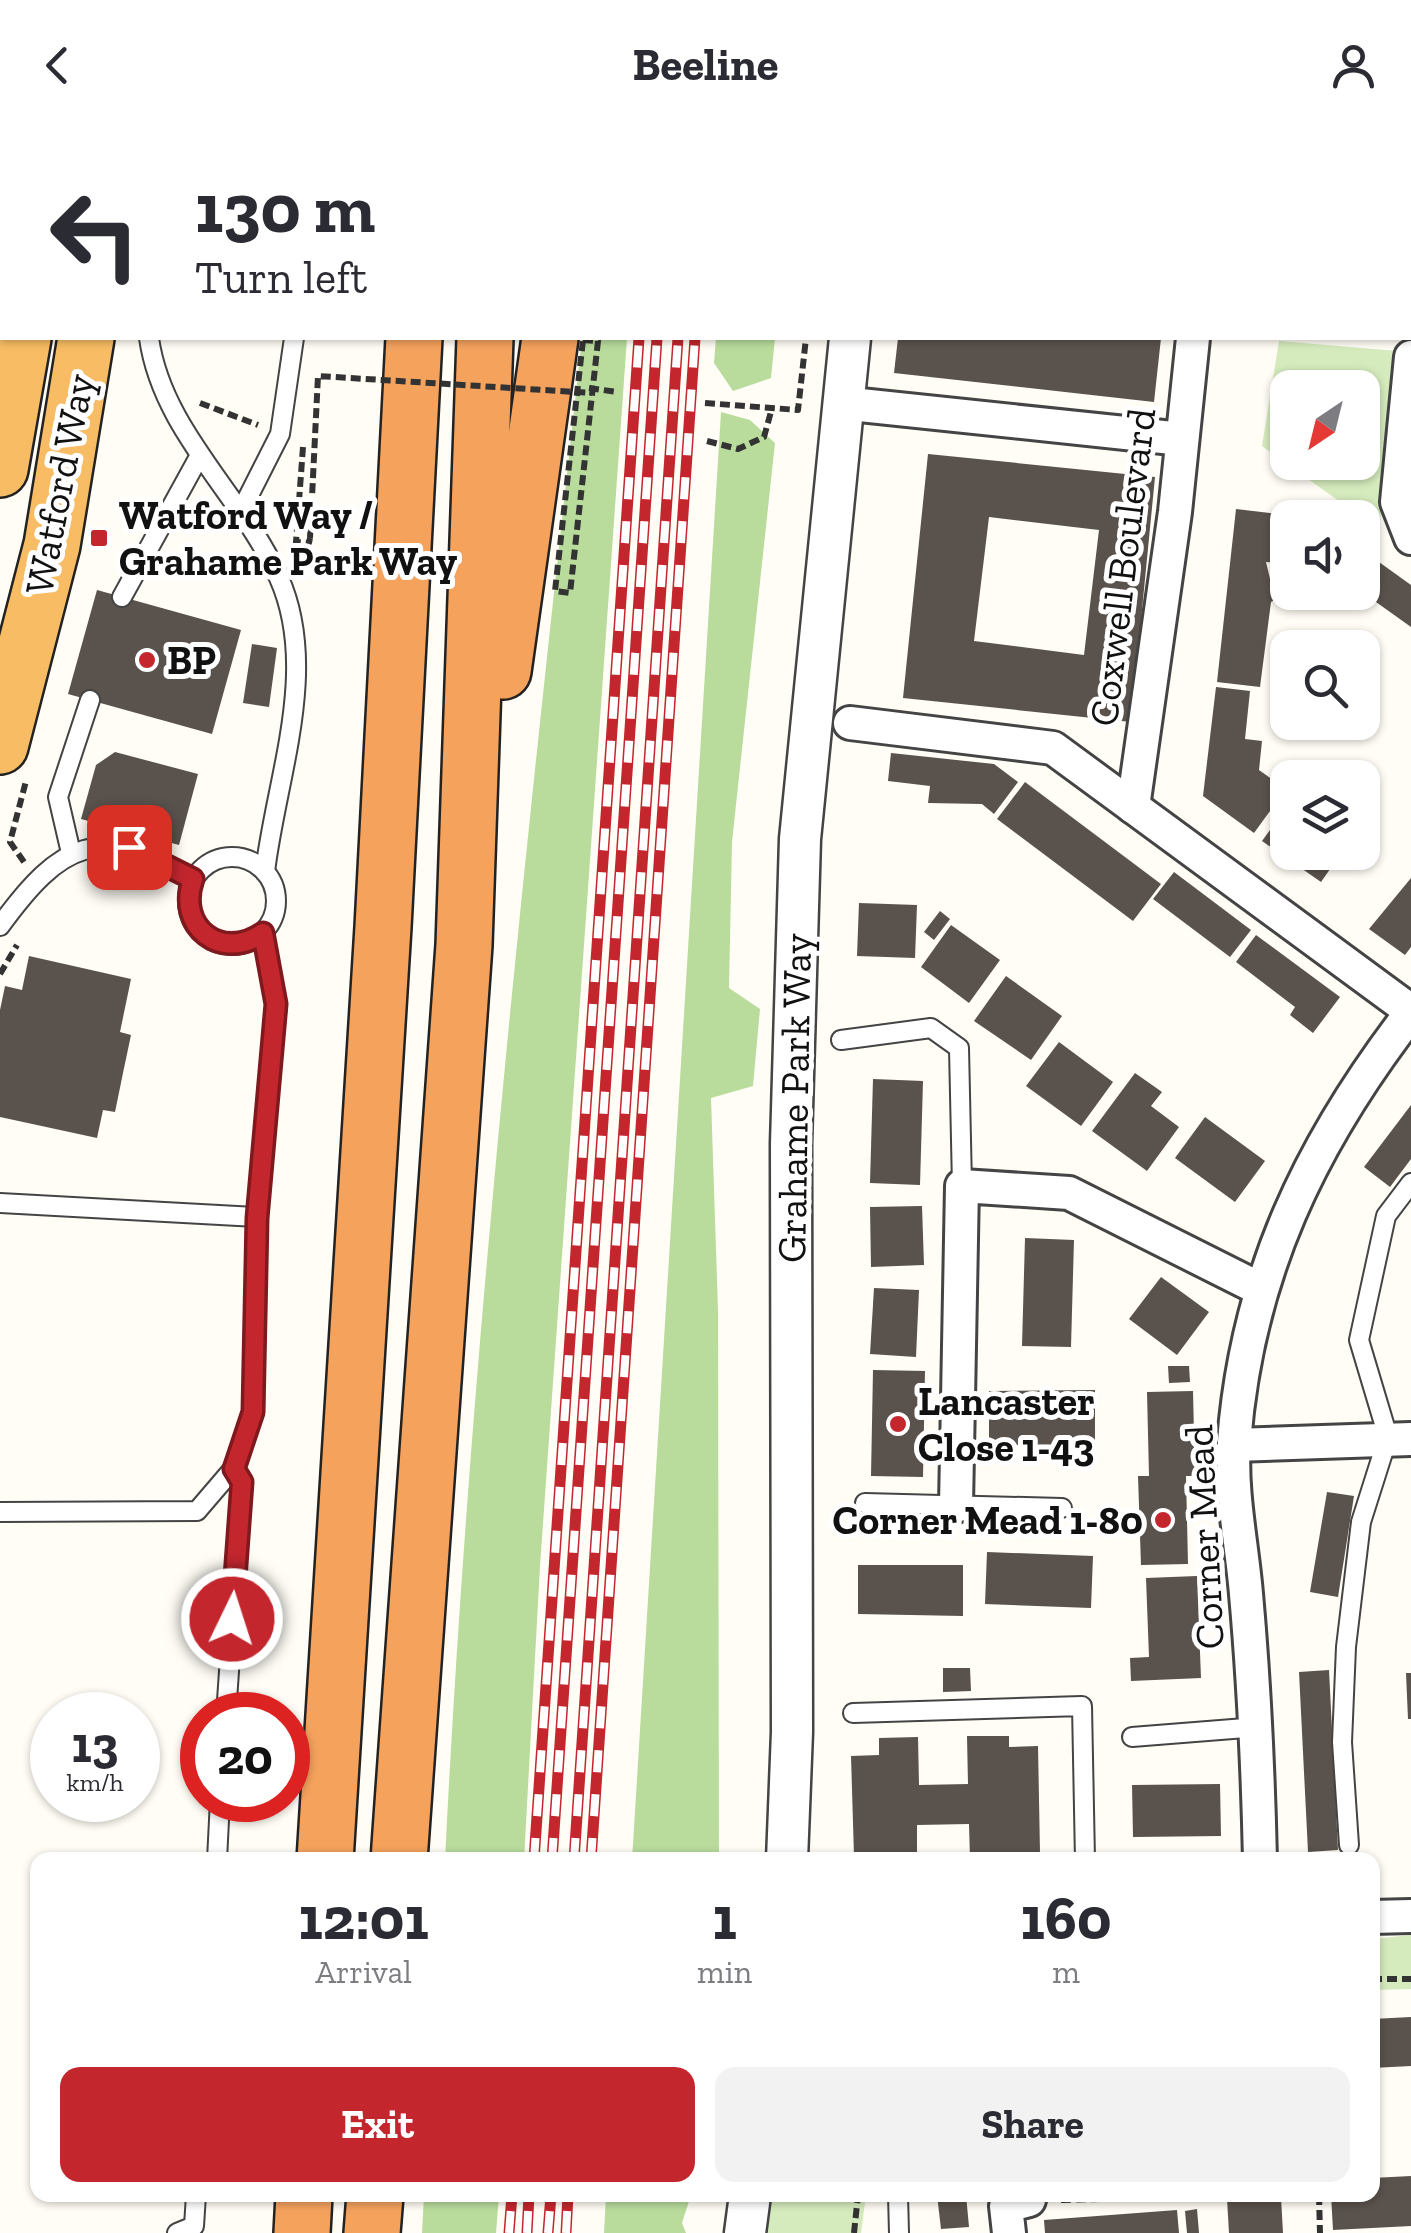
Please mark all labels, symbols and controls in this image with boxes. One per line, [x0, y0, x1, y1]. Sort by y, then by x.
icon: back [30, 38, 85, 93]
text: Beeline [632, 38, 779, 92]
icon: person [1326, 38, 1381, 93]
text: 130 m [195, 166, 375, 250]
icon: left [30, 170, 160, 300]
text: Turn left [195, 251, 367, 305]
street label: Watford Way [14, 369, 104, 598]
north arrow [1270, 370, 1380, 480]
map controls [1270, 370, 1380, 870]
street label: Coxwell Boulevard [1079, 405, 1165, 729]
place label: Watford Way / Grahame Park Way [119, 491, 457, 585]
button: sound [1270, 500, 1380, 610]
marker: Watford Way / Grahame Park Way [88, 527, 110, 549]
button: search [1270, 630, 1380, 740]
place label: BP [167, 636, 216, 684]
marker: BP [136, 649, 158, 671]
button: layers [1270, 760, 1380, 870]
pin [87, 805, 172, 890]
icon: arrive [102, 820, 157, 875]
street label: Grahame Park Way [767, 932, 821, 1263]
place label: Lancaster Close 1-43 [918, 1377, 1095, 1471]
marker: Lancaster Close 1-43 [887, 1413, 909, 1435]
street label: Corner Mead [1174, 1424, 1234, 1650]
place label: Corner Mead 1-80 [832, 1496, 1143, 1544]
marker: Corner Mead 1-80 [1152, 1509, 1174, 1531]
position arrow [180, 1567, 284, 1671]
speed limit sign: 20 [180, 1692, 310, 1822]
text: 13 [72, 1715, 118, 1775]
text: km/h [66, 1767, 124, 1797]
text: 12:01 [298, 1882, 429, 1954]
text: 1 [712, 1882, 737, 1954]
text: 160 [1021, 1882, 1111, 1954]
text: Arrival [315, 1953, 412, 1991]
text: min [697, 1953, 752, 1991]
text: m [1052, 1953, 1080, 1991]
button: Exit [60, 2067, 695, 2182]
button: Share [715, 2067, 1350, 2182]

